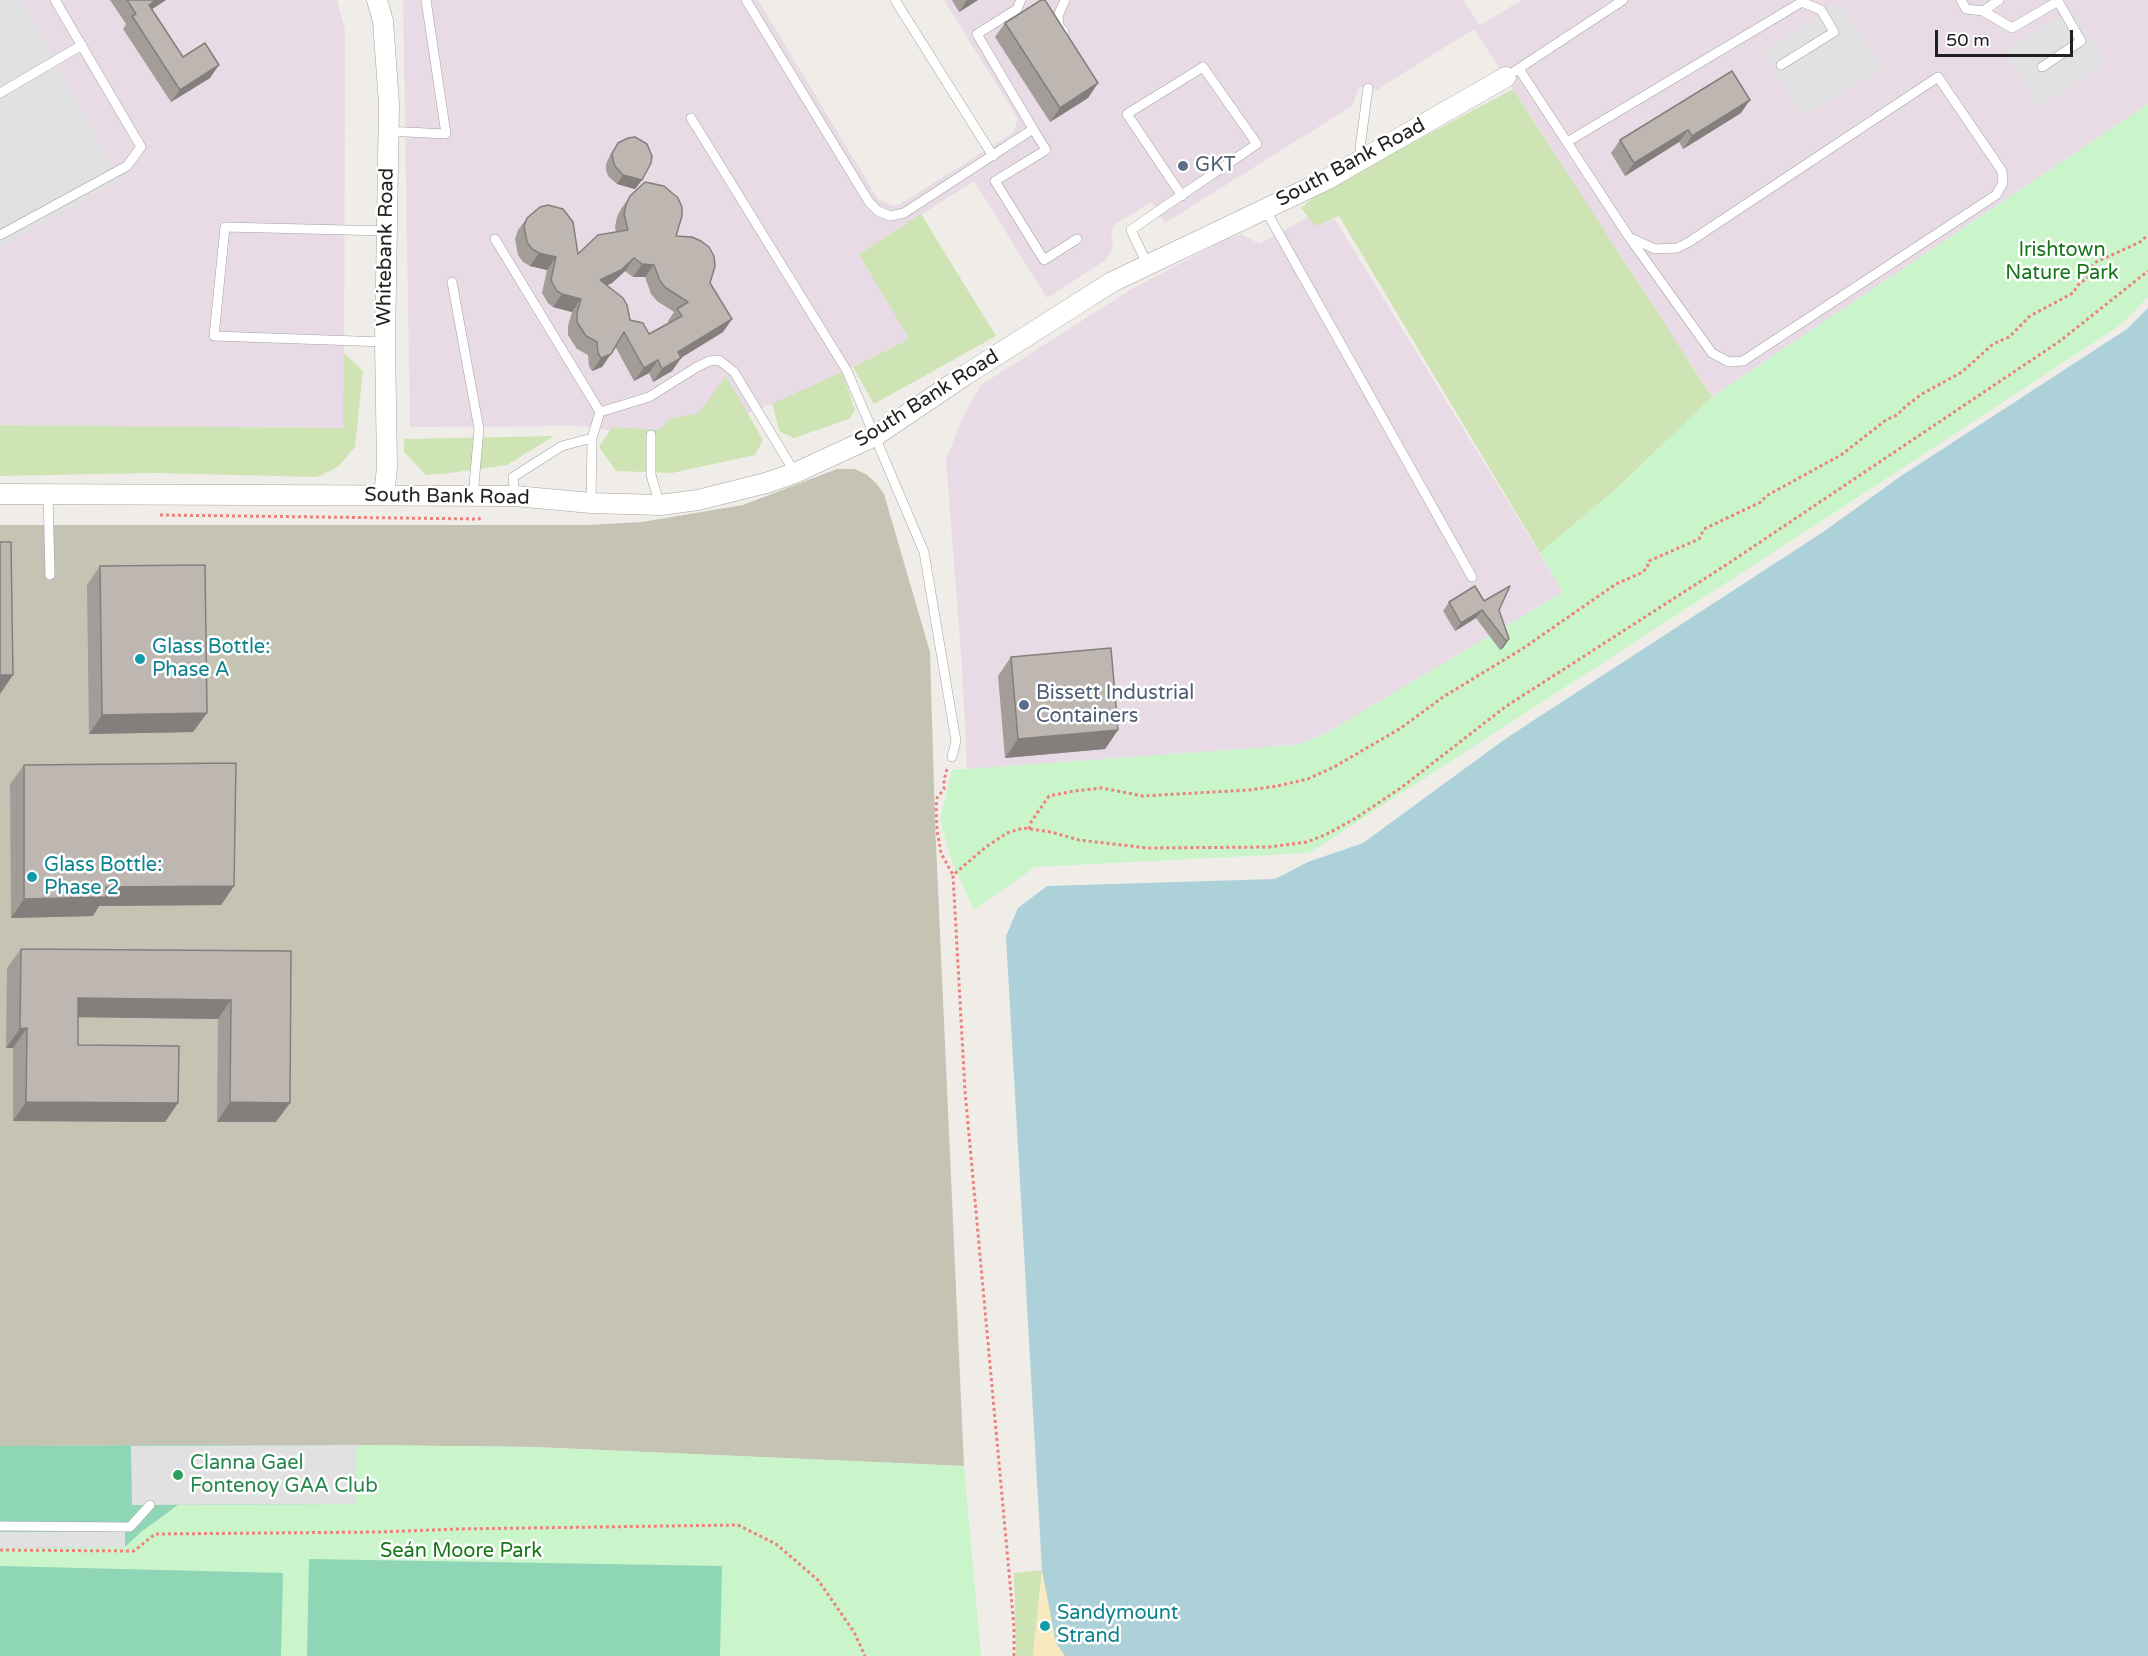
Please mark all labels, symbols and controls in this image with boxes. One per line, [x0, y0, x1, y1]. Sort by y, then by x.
scale bar [1938, 18, 2076, 56]
text: 50 m [1946, 29, 1990, 51]
street label: South Bank Road [1272, 114, 1430, 212]
place label: GKT [1195, 154, 1236, 178]
marker: GKT [1176, 159, 1190, 173]
street label: Whitebank Road [373, 168, 399, 326]
park label: Irishtown Nature Park [2005, 239, 2119, 286]
street label: South Bank Road [851, 345, 1003, 453]
street label: South Bank Road [364, 484, 530, 510]
place label: Glass Bottle: Phase A [152, 636, 270, 683]
marker: Glass Bottle: Phase A [133, 652, 147, 666]
place label: Bissett Industrial Containers [1036, 682, 1194, 729]
marker: Bissett Industrial Containers [1017, 698, 1031, 712]
place label: Glass Bottle: Phase 2 [44, 854, 162, 901]
marker: Glass Bottle: Phase 2 [25, 870, 39, 884]
place label: Clanna Gael Fontenoy GAA Club [190, 1452, 378, 1499]
marker: Clanna Gael Fontenoy GAA Club [171, 1468, 185, 1482]
park label: Seán Moore Park [380, 1540, 542, 1564]
place label: Sandymount Strand [1057, 1602, 1178, 1649]
marker: Sandymount Strand [1038, 1619, 1052, 1633]

